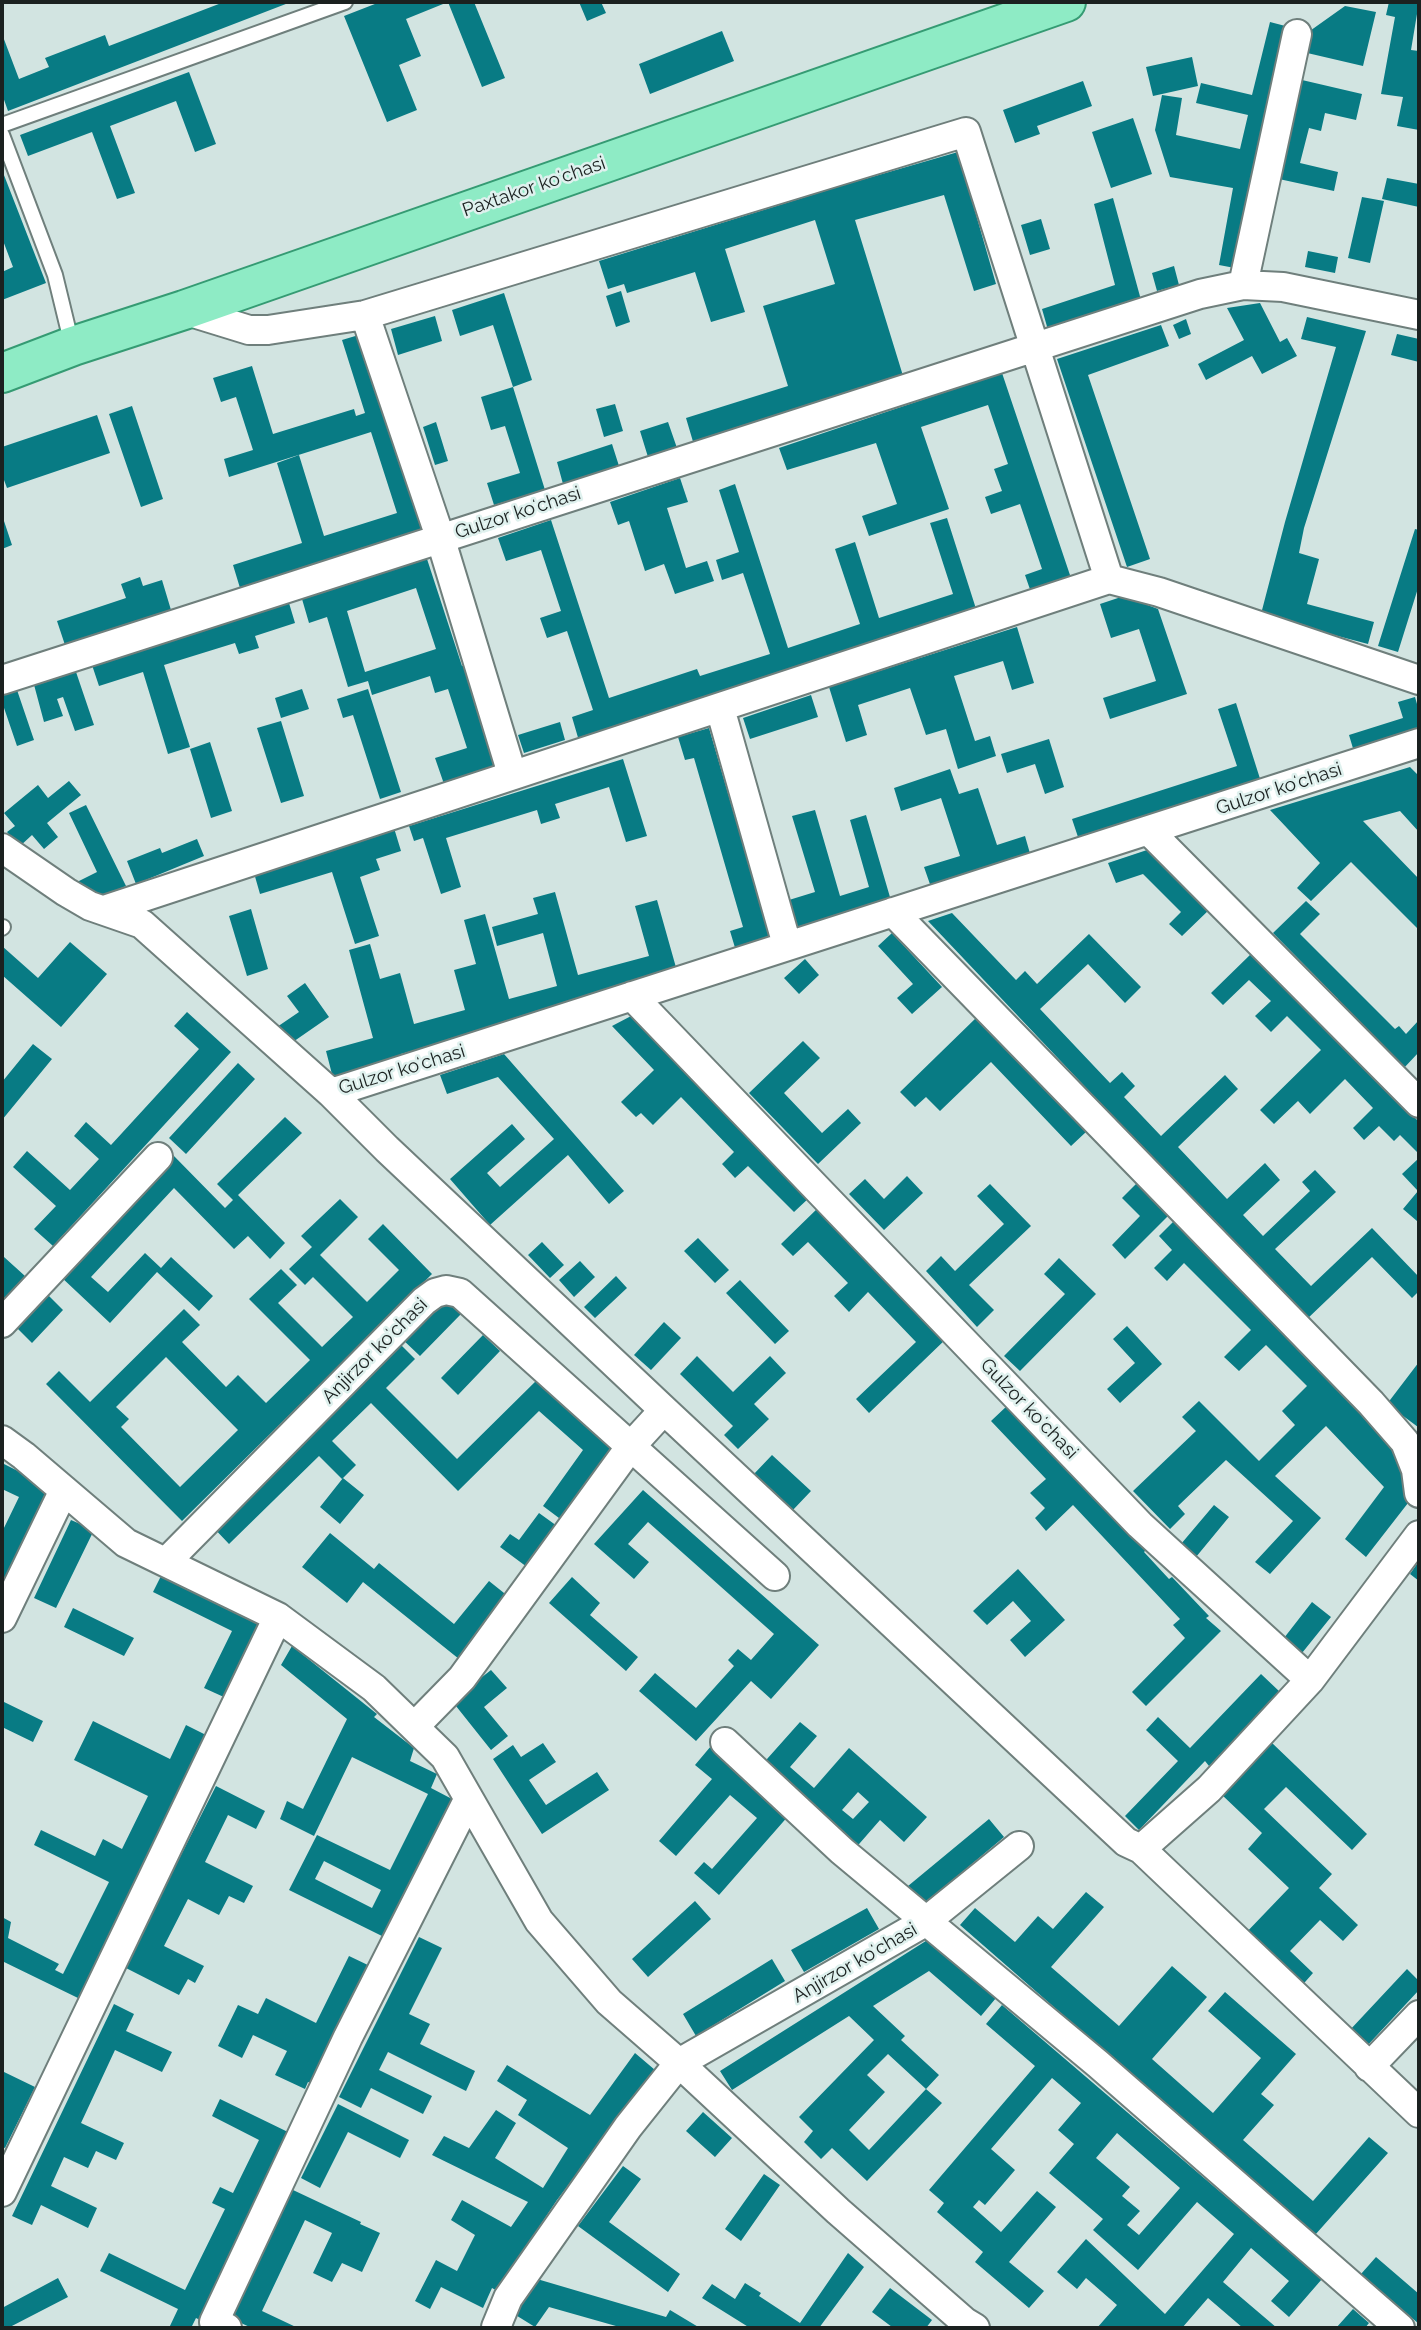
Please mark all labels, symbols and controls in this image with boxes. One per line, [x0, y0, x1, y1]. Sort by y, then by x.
street label: Paxtakor koʻchasi [460, 152, 608, 222]
street label: Gulzor koʻchasi [452, 482, 584, 544]
street label: Gulzor koʻchasi [1213, 758, 1345, 820]
street label: Gulzor koʻchasi [336, 1040, 468, 1100]
street label: Anjirzor koʻchasi [317, 1293, 433, 1409]
street label: Gulzor koʻchasi [975, 1354, 1083, 1464]
street label: Anjirzor koʻchasi [789, 1918, 921, 2008]

